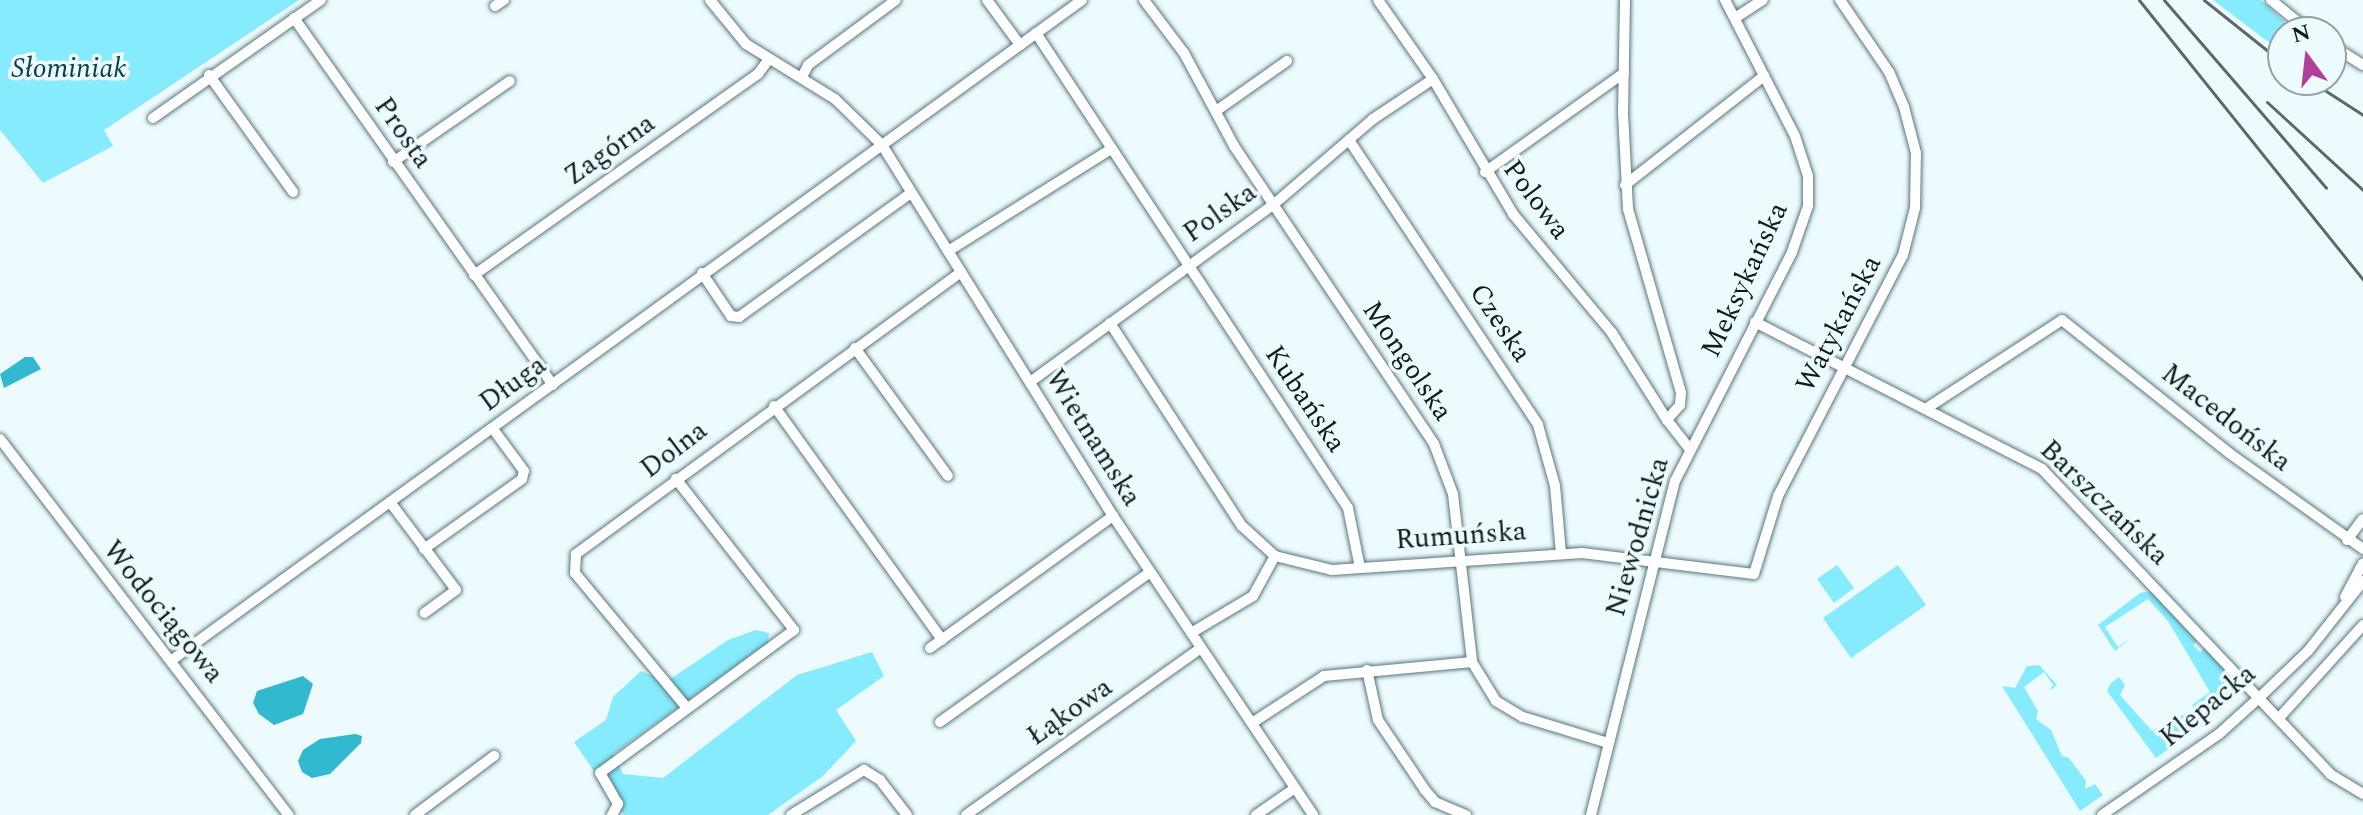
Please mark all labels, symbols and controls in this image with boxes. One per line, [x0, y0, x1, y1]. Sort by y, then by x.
north arrow [2267, 16, 2347, 96]
text: N [2288, 16, 2314, 53]
park label: Słominiak [11, 52, 127, 86]
street label: Prosta [367, 91, 439, 175]
street label: Zagórna [558, 107, 662, 193]
street label: Polowa [1495, 154, 1577, 246]
street label: Polska [1177, 176, 1263, 250]
street label: Meksykańska [1694, 197, 1796, 363]
street label: Watykańska [1789, 250, 1889, 398]
street label: Czeska [1462, 277, 1538, 369]
street label: Mongolska [1355, 295, 1459, 427]
street label: Kubańska [1257, 339, 1353, 459]
street label: Długa [473, 349, 553, 419]
street label: Macedońska [2154, 357, 2298, 479]
street label: Wietnamska [1038, 364, 1148, 512]
street label: Dolna [634, 414, 714, 486]
street label: Barszczańska [2033, 433, 2175, 573]
street label: Niewodnicka [1599, 454, 1677, 620]
street label: Rumuńska [1394, 515, 1528, 557]
street label: Wodociągowa [95, 534, 231, 690]
street label: Klepacka [2153, 657, 2263, 755]
street label: Łąkowa [1021, 671, 1119, 753]

